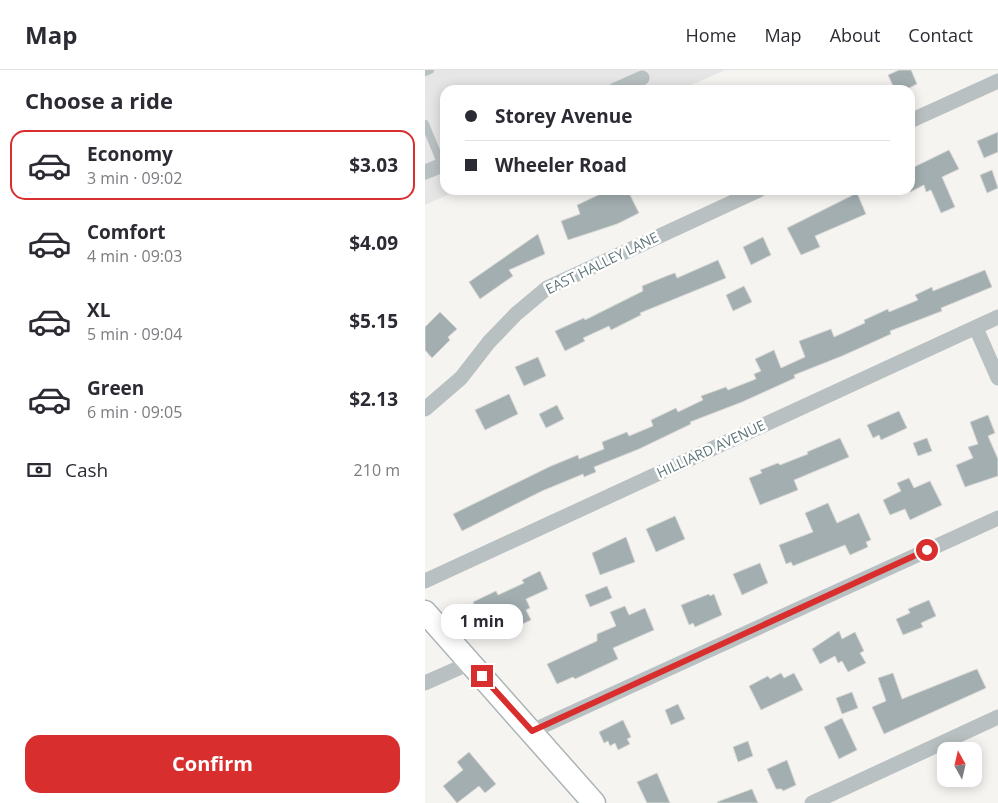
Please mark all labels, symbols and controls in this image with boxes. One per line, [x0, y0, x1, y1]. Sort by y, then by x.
text: Map [25, 18, 77, 51]
text: Home [686, 23, 736, 47]
text: Map [764, 23, 802, 47]
text: About [830, 23, 880, 47]
text: Contact [908, 23, 973, 47]
text: Choose a ride [25, 85, 173, 115]
text: Storey Avenue [495, 103, 632, 129]
text: Economy [87, 141, 173, 167]
icon: car [27, 143, 72, 188]
text: $3.03 [349, 152, 398, 178]
text: Wheeler Road [495, 152, 627, 178]
text: 3 min · 09:02 [87, 167, 182, 189]
text: Comfort [87, 219, 166, 245]
icon: car [27, 221, 72, 266]
street label: EAST HALLEY LANE [542, 227, 661, 298]
text: $4.09 [349, 230, 398, 256]
text: 4 min · 09:03 [87, 245, 182, 267]
text: XL [87, 297, 110, 323]
icon: car [27, 299, 72, 344]
text: $5.15 [349, 308, 398, 334]
text: 5 min · 09:04 [87, 323, 182, 345]
text: Green [87, 375, 144, 401]
icon: car [27, 377, 72, 422]
text: $2.13 [349, 386, 398, 412]
text: 6 min · 09:05 [87, 401, 182, 423]
street label: HILLIARD AVENUE [653, 415, 768, 482]
icon: cash [25, 456, 53, 484]
text: Cash [65, 457, 108, 483]
text: 210 m [354, 459, 400, 481]
route start [916, 539, 938, 561]
callout: 1 min [441, 604, 523, 638]
text: 1 min [460, 610, 504, 632]
route end [471, 665, 493, 687]
button: Confirm [25, 735, 400, 793]
north arrow [937, 742, 983, 788]
map controls [937, 742, 982, 787]

